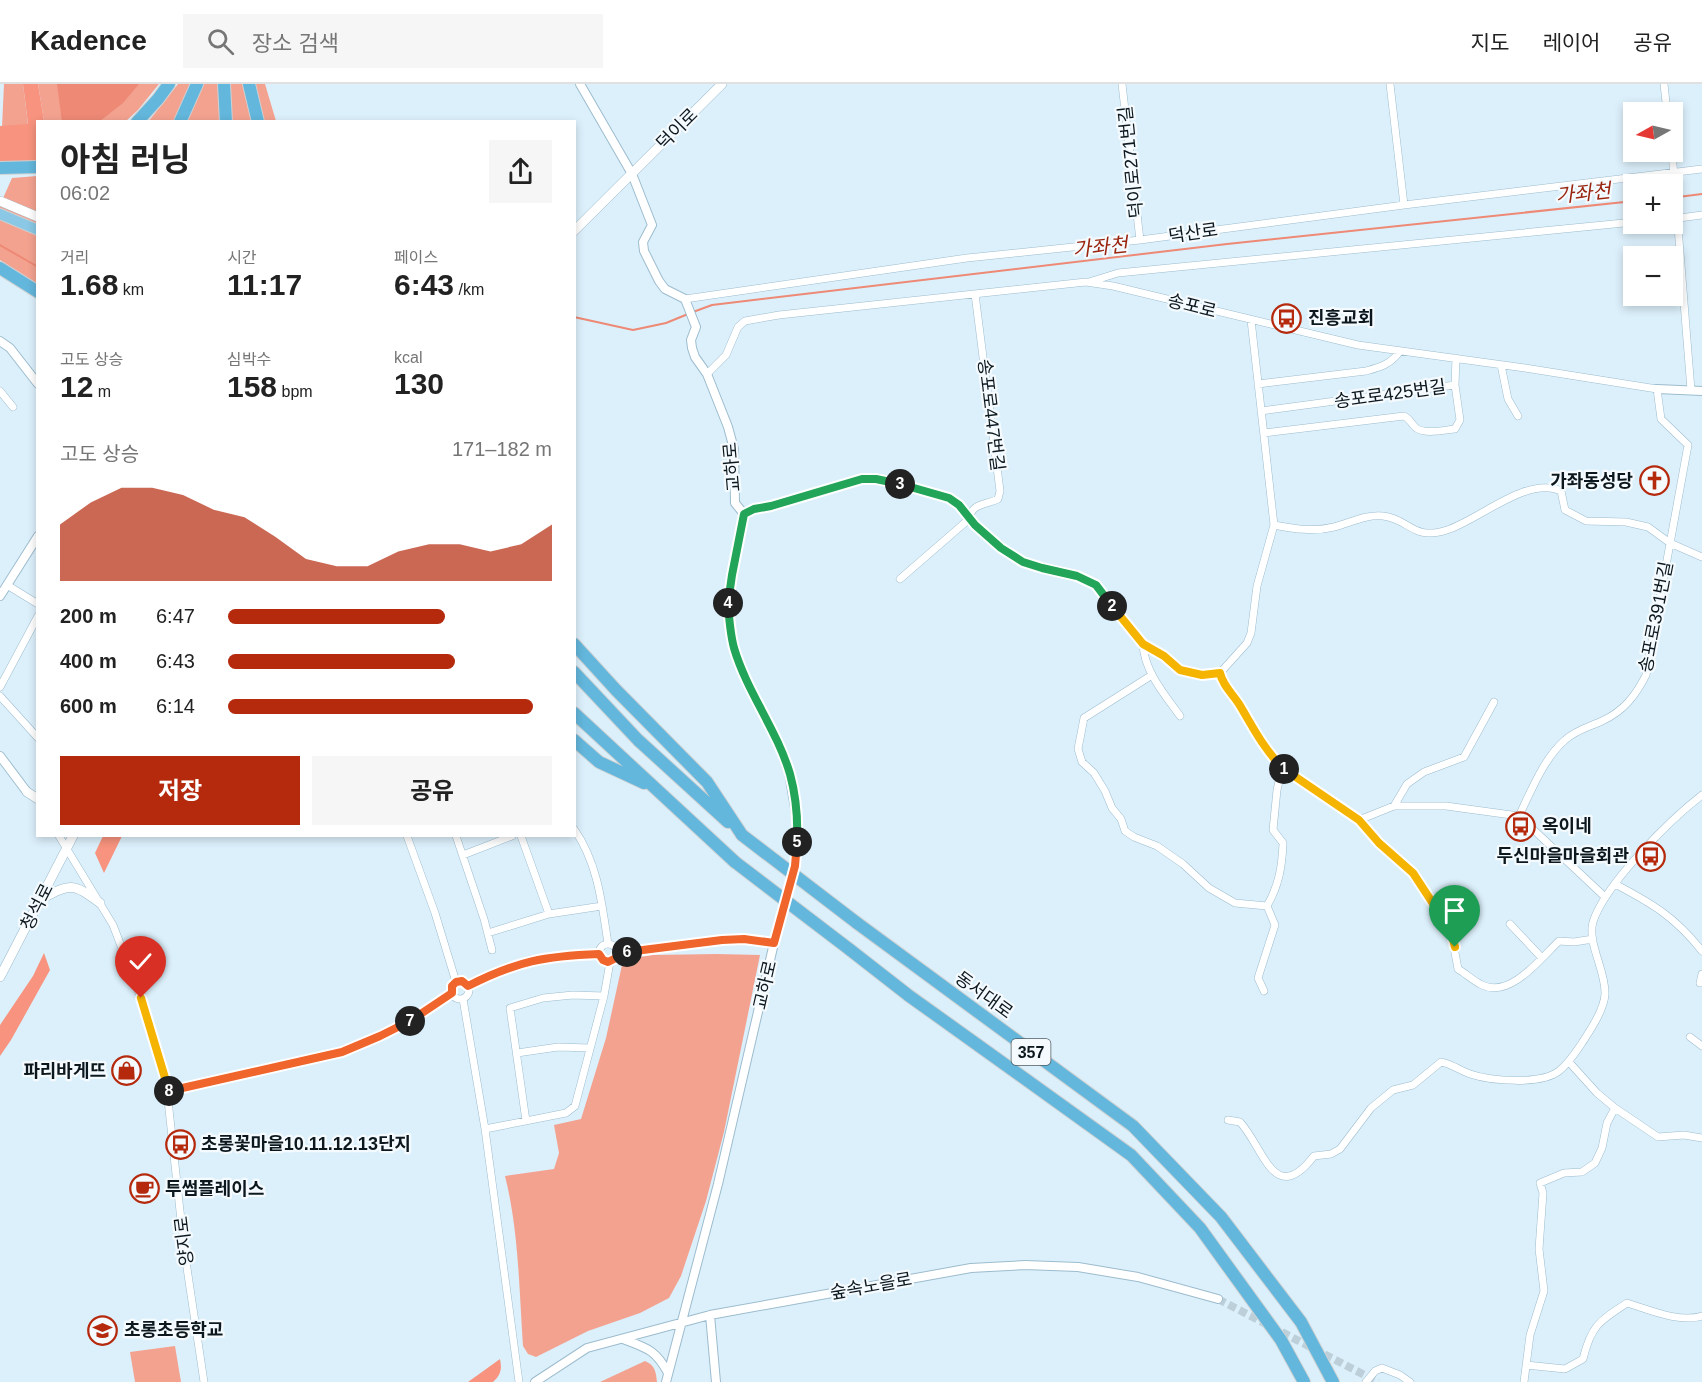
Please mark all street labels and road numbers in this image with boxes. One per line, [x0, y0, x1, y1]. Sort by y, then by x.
street label: 덕이로 [652, 104, 702, 154]
street label: 덕이로271번길 [1115, 105, 1147, 219]
street label: 덕산로 [1167, 220, 1219, 246]
street label: 송포로 [1165, 290, 1219, 322]
street label: 송포로447번길 [974, 358, 1008, 472]
street label: 송포로425번길 [1333, 376, 1447, 412]
street label: 교하로 [720, 441, 744, 493]
street label: 송포로391번길 [1635, 560, 1677, 674]
street label: 청석로 [17, 880, 57, 934]
street label: 교하로 [750, 959, 780, 1011]
street label: 동서대로 [951, 967, 1017, 1023]
road number: 357 [1012, 1039, 1050, 1065]
street label: 양지로 [171, 1215, 197, 1267]
street label: 숲속노을로 [828, 1269, 914, 1303]

